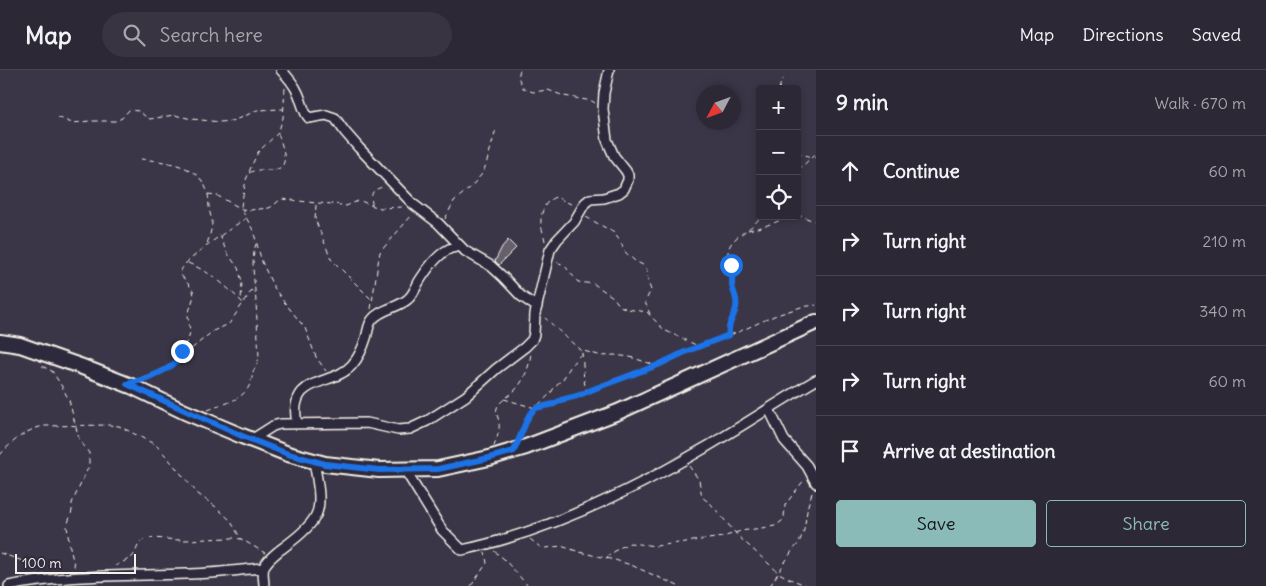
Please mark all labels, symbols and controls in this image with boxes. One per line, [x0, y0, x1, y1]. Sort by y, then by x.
search box [102, 12, 452, 57]
text: Map [25, 20, 72, 50]
icon: search [120, 21, 148, 49]
text: Search here [160, 23, 263, 47]
text: Map [1019, 23, 1054, 46]
text: Directions [1082, 23, 1164, 46]
text: Saved [1192, 23, 1241, 46]
north arrow [696, 85, 741, 130]
map controls [756, 85, 801, 220]
button: + [756, 85, 801, 130]
text: 9 min [836, 89, 888, 116]
text: Walk · 670 m [1154, 93, 1246, 113]
button: − [756, 130, 801, 175]
icon: ahead [836, 157, 864, 185]
text: Continue [883, 159, 960, 183]
text: 60 m [1208, 161, 1246, 181]
button: locate [756, 175, 801, 220]
icon: right [836, 227, 864, 255]
text: Turn right [883, 229, 966, 253]
text: 210 m [1203, 231, 1246, 251]
route start [720, 254, 743, 277]
icon: right [836, 297, 864, 325]
text: Turn right [883, 299, 966, 323]
text: 340 m [1199, 301, 1246, 321]
route end [171, 340, 194, 363]
icon: right [836, 367, 864, 395]
text: Turn right [883, 369, 966, 393]
text: 60 m [1208, 371, 1246, 391]
icon: arrive [836, 437, 864, 465]
text: Arrive at destination [883, 439, 1056, 463]
button: Save [836, 500, 1036, 547]
button: Share [1046, 500, 1246, 547]
scale bar [15, 551, 136, 574]
text: 100 m [22, 554, 62, 572]

